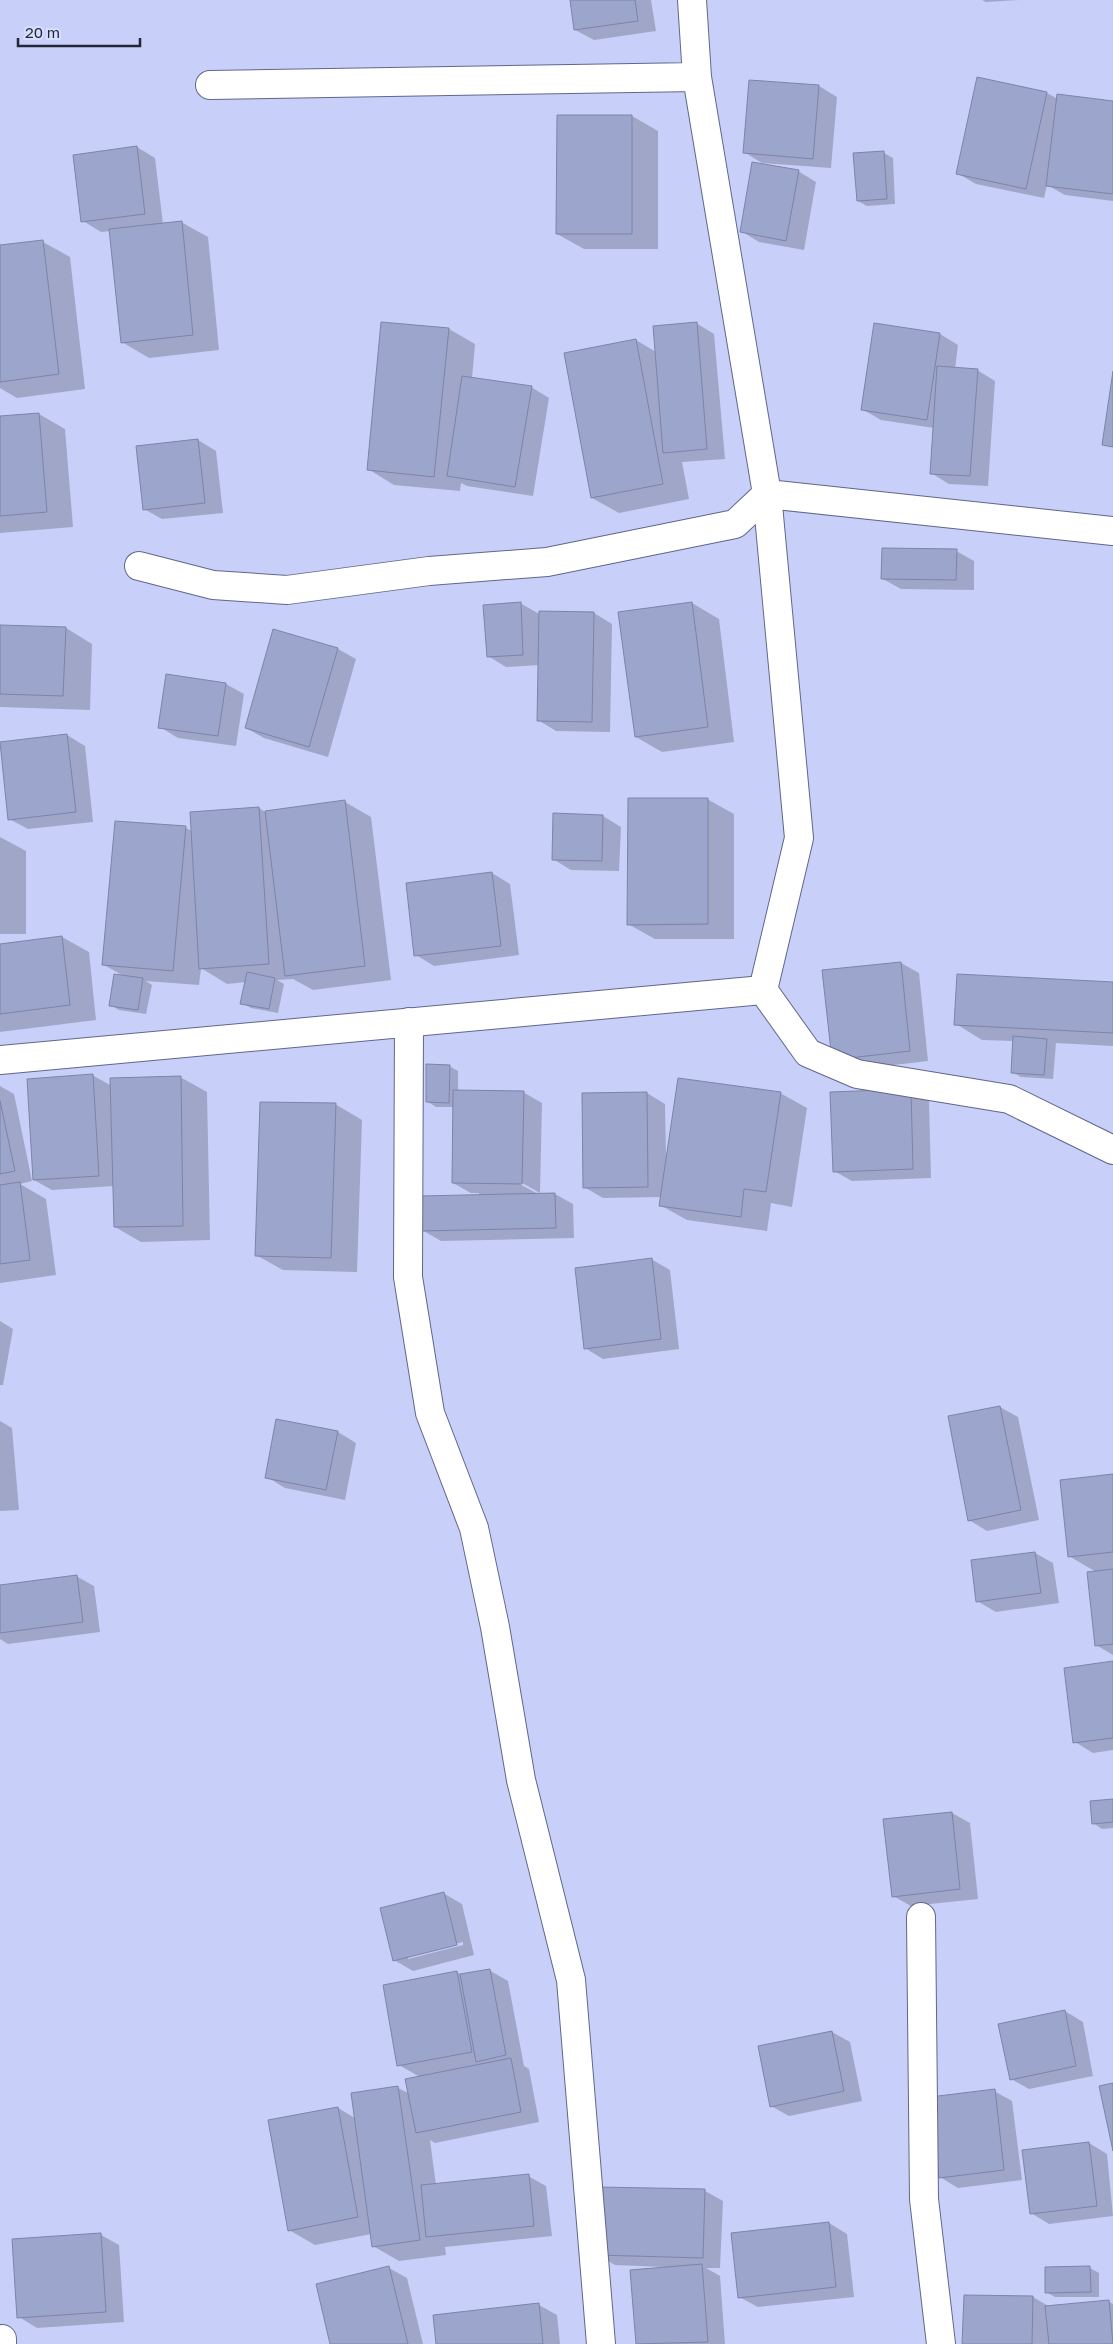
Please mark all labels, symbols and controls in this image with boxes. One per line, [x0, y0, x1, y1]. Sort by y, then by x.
scale bar [18, 15, 140, 47]
text: 20 m [25, 23, 60, 41]

